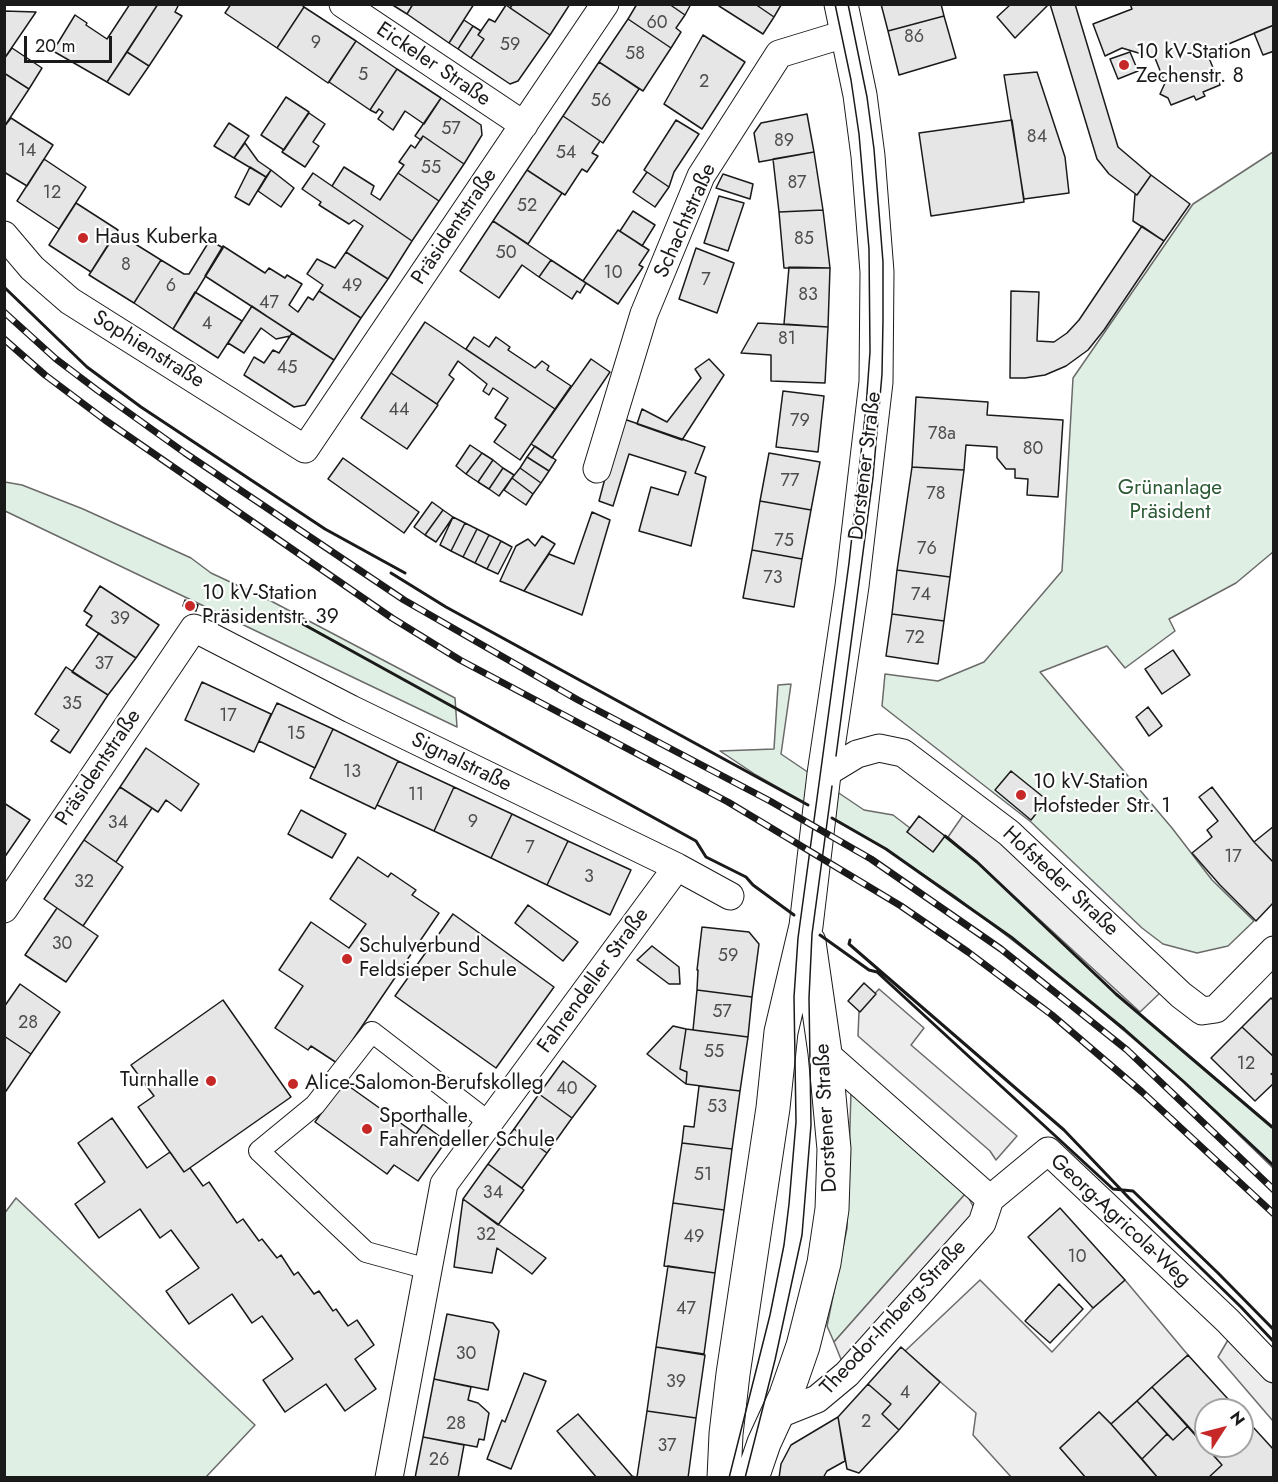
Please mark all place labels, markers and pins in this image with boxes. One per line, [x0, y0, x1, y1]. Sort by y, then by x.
place label: 10 kV-Station Zechenstr. 8 [1136, 40, 1251, 90]
marker: 10 kV-Station Zechenstr. 8 [1117, 58, 1131, 72]
place label: Haus Kuberka [95, 225, 217, 251]
marker: Haus Kuberka [76, 231, 90, 245]
place label: 10 kV-Station Präsidentstr. 39 [202, 581, 339, 631]
marker: 10 kV-Station Präsidentstr. 39 [183, 599, 197, 613]
place label: 10 kV-Station Hofsteder Str. 1 [1033, 770, 1171, 820]
marker: 10 kV-Station Hofsteder Str. 1 [1014, 788, 1028, 802]
place label: Schulverbund Feldsieper Schule [359, 934, 517, 984]
marker: Schulverbund Feldsieper Schule [340, 952, 354, 966]
place label: Turnhalle [120, 1068, 199, 1094]
place label: Alice-Salomon-Berufskolleg [305, 1071, 544, 1097]
marker: Turnhalle [204, 1074, 218, 1088]
marker: Alice-Salomon-Berufskolleg [286, 1077, 300, 1091]
place label: Sporthalle Fahrendeller Schule [379, 1104, 555, 1154]
marker: Sporthalle Fahrendeller Schule [360, 1122, 374, 1136]

